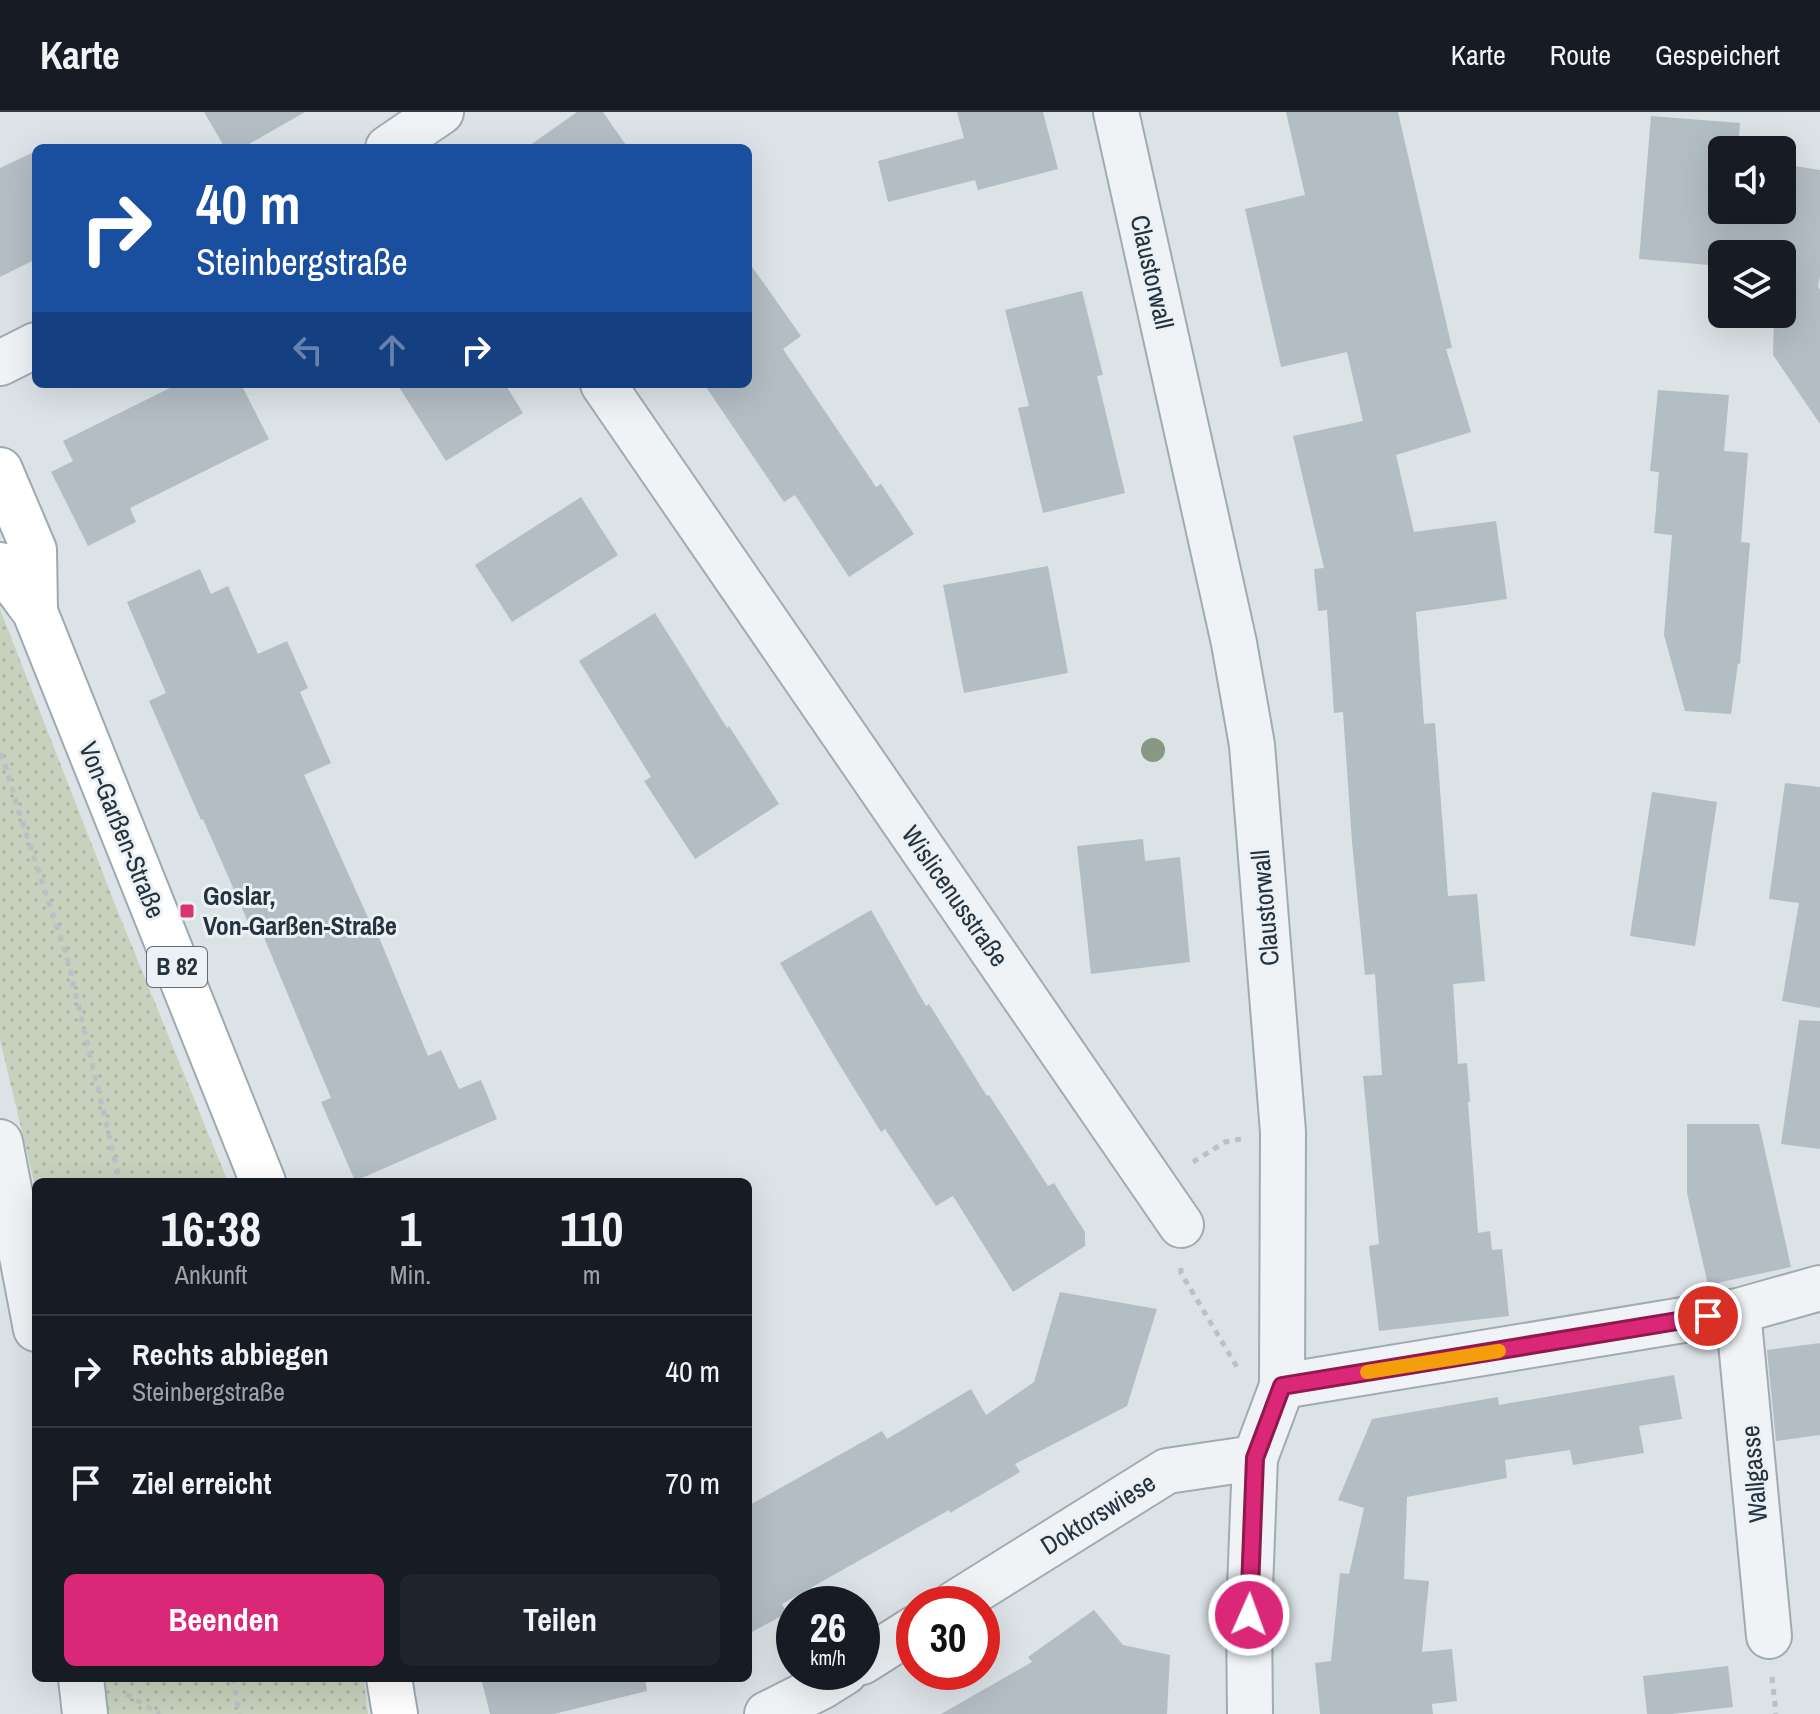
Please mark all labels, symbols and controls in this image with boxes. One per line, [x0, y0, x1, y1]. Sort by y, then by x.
text: Karte [40, 30, 120, 81]
text: Karte [1451, 36, 1506, 74]
text: Route [1550, 36, 1611, 74]
text: Gespeichert [1655, 36, 1780, 74]
map controls [1708, 136, 1796, 328]
button: sound [1708, 136, 1796, 224]
text: 40 m [196, 166, 301, 241]
icon: right [64, 176, 168, 280]
street label: Claustorwall [1122, 211, 1183, 332]
text: Steinbergstraße [196, 238, 408, 286]
button: layers [1708, 240, 1796, 328]
icon: left [286, 328, 330, 372]
icon: ahead [370, 328, 414, 372]
icon: right [454, 328, 498, 372]
street label: Von-Garßen-Straße [71, 736, 174, 923]
street label: Wislicenusstraße [894, 818, 1017, 973]
street label: Claustorwall [1242, 849, 1287, 967]
place label: Goslar, Von-Garßen-Straße [203, 878, 397, 943]
marker: Goslar, Von-Garßen-Straße [178, 902, 196, 920]
road number: B 82 [147, 947, 207, 987]
text: 16:38 [161, 1196, 261, 1261]
text: 1 [400, 1196, 422, 1261]
text: 110 [560, 1196, 623, 1261]
text: Ankunft [175, 1257, 247, 1292]
text: Min. [390, 1257, 431, 1292]
text: m [583, 1257, 601, 1292]
pin [1674, 1282, 1742, 1350]
icon: arrive [1686, 1294, 1730, 1338]
text: Rechts abbiegen [132, 1334, 329, 1374]
icon: right [64, 1349, 108, 1393]
text: 40 m [665, 1351, 720, 1391]
text: Steinbergstraße [132, 1374, 285, 1409]
street label: Wallgasse [1732, 1424, 1775, 1524]
icon: arrive [64, 1461, 108, 1505]
text: Ziel erreicht [132, 1463, 271, 1503]
text: 70 m [665, 1463, 720, 1503]
street label: Doktorswiese [1034, 1465, 1162, 1563]
position arrow [1207, 1573, 1291, 1657]
button: Beenden [64, 1574, 384, 1666]
button: Teilen [400, 1574, 720, 1666]
speed limit sign: 30 [896, 1586, 1000, 1690]
text: 26 [810, 1601, 846, 1654]
text: km/h [810, 1644, 846, 1671]

